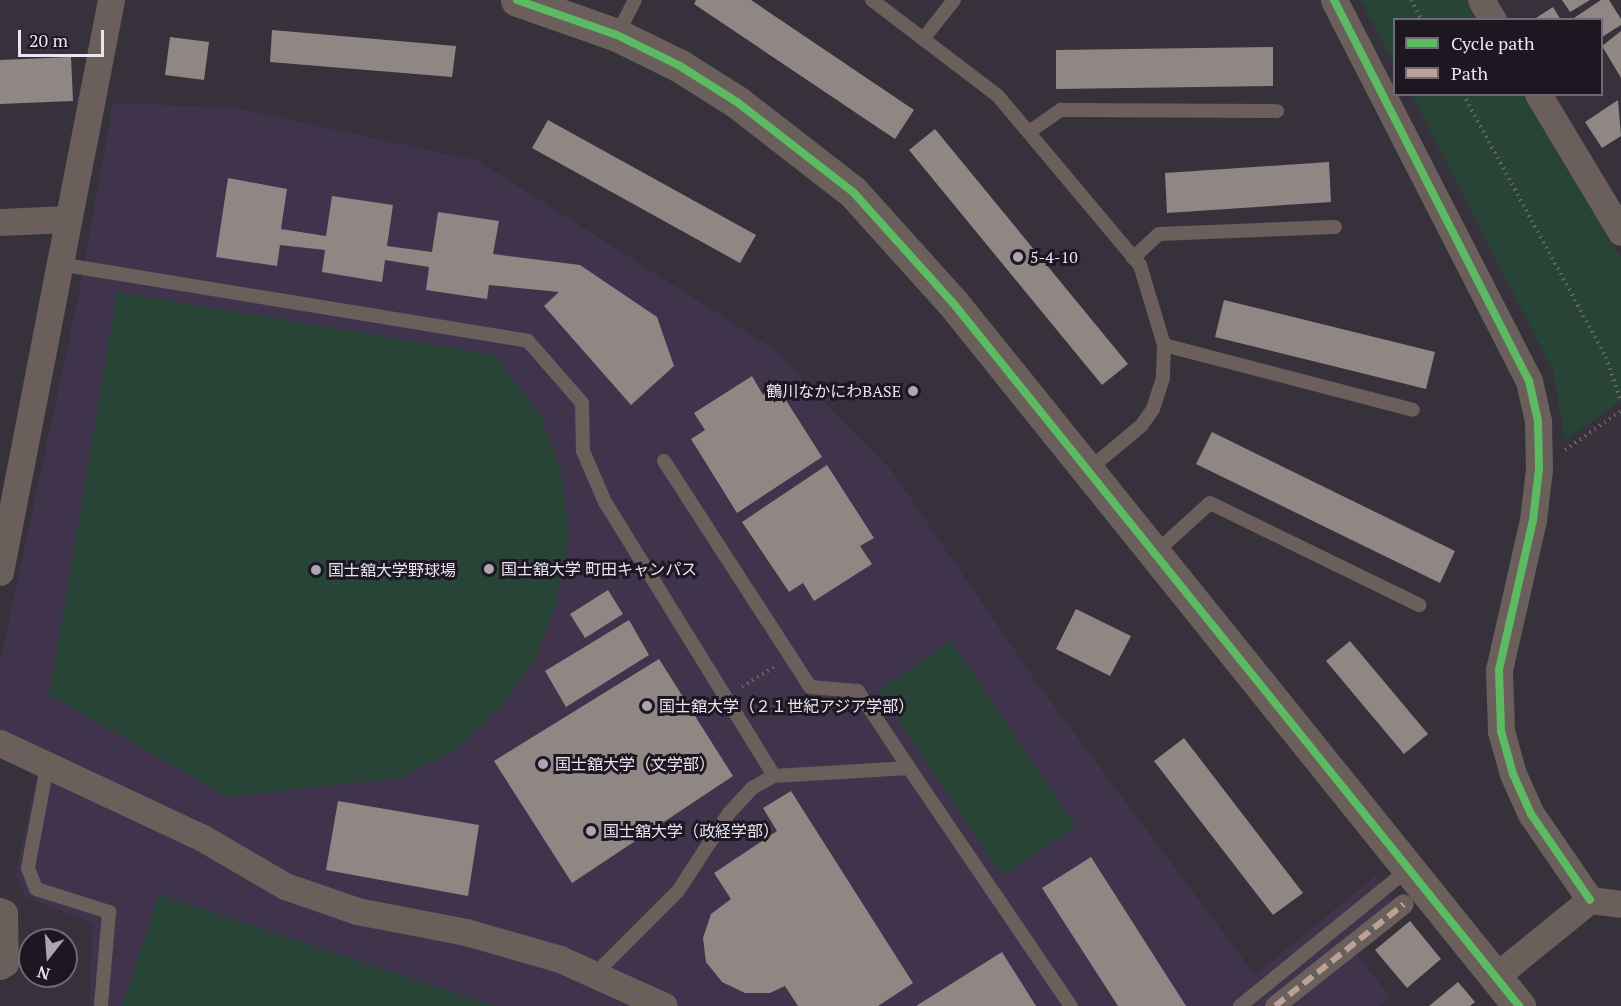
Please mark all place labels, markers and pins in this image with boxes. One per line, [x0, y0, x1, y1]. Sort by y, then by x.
place label: 5-4-10 [1030, 247, 1078, 267]
marker: 5-4-10 [1011, 250, 1025, 264]
place label: 鶴川なかにわBASE [766, 381, 901, 401]
marker: 鶴川なかにわBASE [906, 384, 920, 398]
place label: 国士舘大学 町田キャンパス [501, 559, 697, 579]
place label: 国士舘大学野球場 [328, 560, 456, 580]
marker: 国士舘大学 町田キャンパス [482, 562, 496, 576]
marker: 国士舘大学野球場 [309, 563, 323, 577]
place label: 国士舘大学（２１世紀アジア学部） [659, 696, 915, 716]
marker: 国士舘大学（２１世紀アジア学部） [640, 699, 654, 713]
place label: 国士舘大学（文学部） [555, 754, 715, 774]
marker: 国士舘大学（文学部） [536, 757, 550, 771]
place label: 国士舘大学（政経学部） [603, 821, 779, 841]
marker: 国士舘大学（政経学部） [584, 824, 598, 838]

